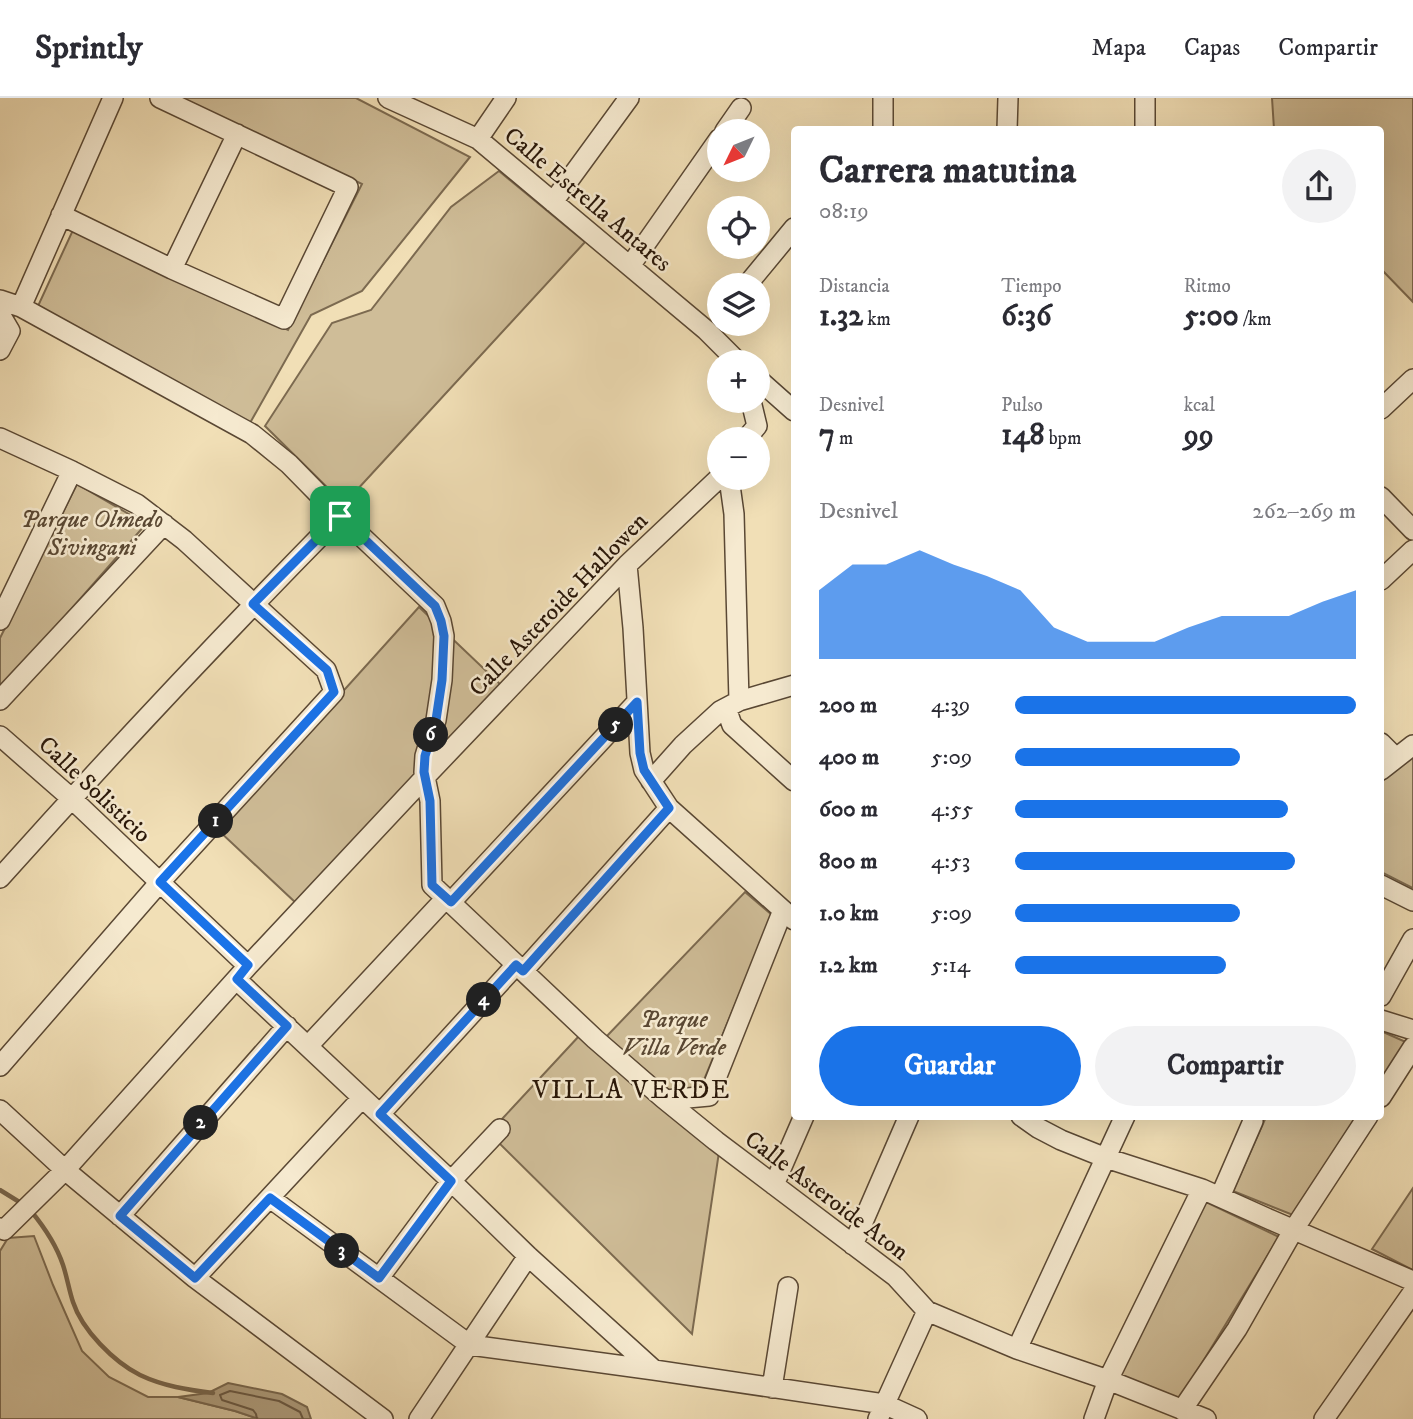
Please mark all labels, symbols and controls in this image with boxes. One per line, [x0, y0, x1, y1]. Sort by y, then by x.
text: Sprintly [35, 28, 142, 69]
text: Mapa [1092, 33, 1146, 63]
text: Capas [1184, 33, 1240, 63]
text: Compartir [1278, 33, 1378, 63]
north arrow [707, 119, 770, 182]
map controls [707, 119, 770, 490]
street label: Calle Estrella Antares [498, 121, 677, 279]
text: Carrera matutina [819, 147, 1076, 195]
button: share [1282, 149, 1356, 223]
button: locate [707, 196, 770, 259]
text: 08:19 [819, 197, 869, 226]
button: layers [707, 273, 770, 336]
text: Distancia [819, 275, 890, 298]
text: Tiempo [1001, 275, 1061, 298]
text: Ritmo [1184, 275, 1231, 298]
text: 1.32 [819, 298, 863, 335]
text: 6:36 [1001, 298, 1052, 335]
text: 5:00 [1184, 298, 1239, 335]
text: km [863, 308, 891, 331]
text: /km [1239, 308, 1272, 331]
button: + [707, 350, 770, 413]
text: Desnivel [819, 394, 884, 417]
text: Pulso [1001, 394, 1043, 417]
text: kcal [1184, 394, 1215, 417]
text: 7 [819, 417, 835, 454]
text: 148 [1001, 417, 1045, 454]
text: 99 [1184, 417, 1214, 454]
button: − [707, 427, 770, 490]
text: m [835, 427, 853, 450]
text: bpm [1045, 427, 1081, 450]
pin [310, 486, 370, 546]
icon: arrive [321, 497, 359, 535]
text: Desnivel [819, 497, 898, 526]
text: 262–269 m [1252, 497, 1356, 526]
park label: Parque Olmedo Sivingani [21, 505, 163, 563]
street label: Calle Asteroide Hallowen [463, 506, 655, 703]
text: 200 m [819, 691, 877, 720]
text: 4:39 [931, 691, 970, 720]
pin: 5 [598, 708, 634, 742]
text: 5 [611, 713, 620, 736]
pin: 6 [414, 718, 448, 752]
text: 6 [426, 723, 435, 746]
street label: Calle Solisticio [32, 730, 157, 850]
text: 400 m [819, 743, 879, 772]
text: 5:09 [931, 743, 972, 772]
text: 600 m [819, 795, 878, 824]
text: 4:55 [931, 795, 973, 824]
pin: 1 [198, 804, 234, 838]
text: 1 [212, 809, 219, 832]
text: 800 m [819, 847, 877, 876]
text: 4:53 [931, 847, 970, 876]
text: 1.0 km [819, 899, 879, 928]
text: 5:09 [931, 899, 972, 928]
text: 1.2 km [819, 951, 878, 980]
text: 5:14 [931, 951, 970, 980]
pin: 4 [466, 982, 502, 1018]
text: 4 [478, 988, 489, 1011]
park label: Parque Villa Verde [622, 1005, 727, 1063]
button: Guardar [819, 1026, 1081, 1106]
button: Compartir [1095, 1026, 1356, 1106]
district label: VILLA VERDE [532, 1074, 731, 1107]
pin: 2 [184, 1105, 218, 1140]
text: 2 [196, 1111, 205, 1134]
street label: Calle Asteroide Aton [738, 1124, 915, 1267]
pin: 3 [324, 1234, 360, 1268]
text: 3 [338, 1239, 345, 1262]

